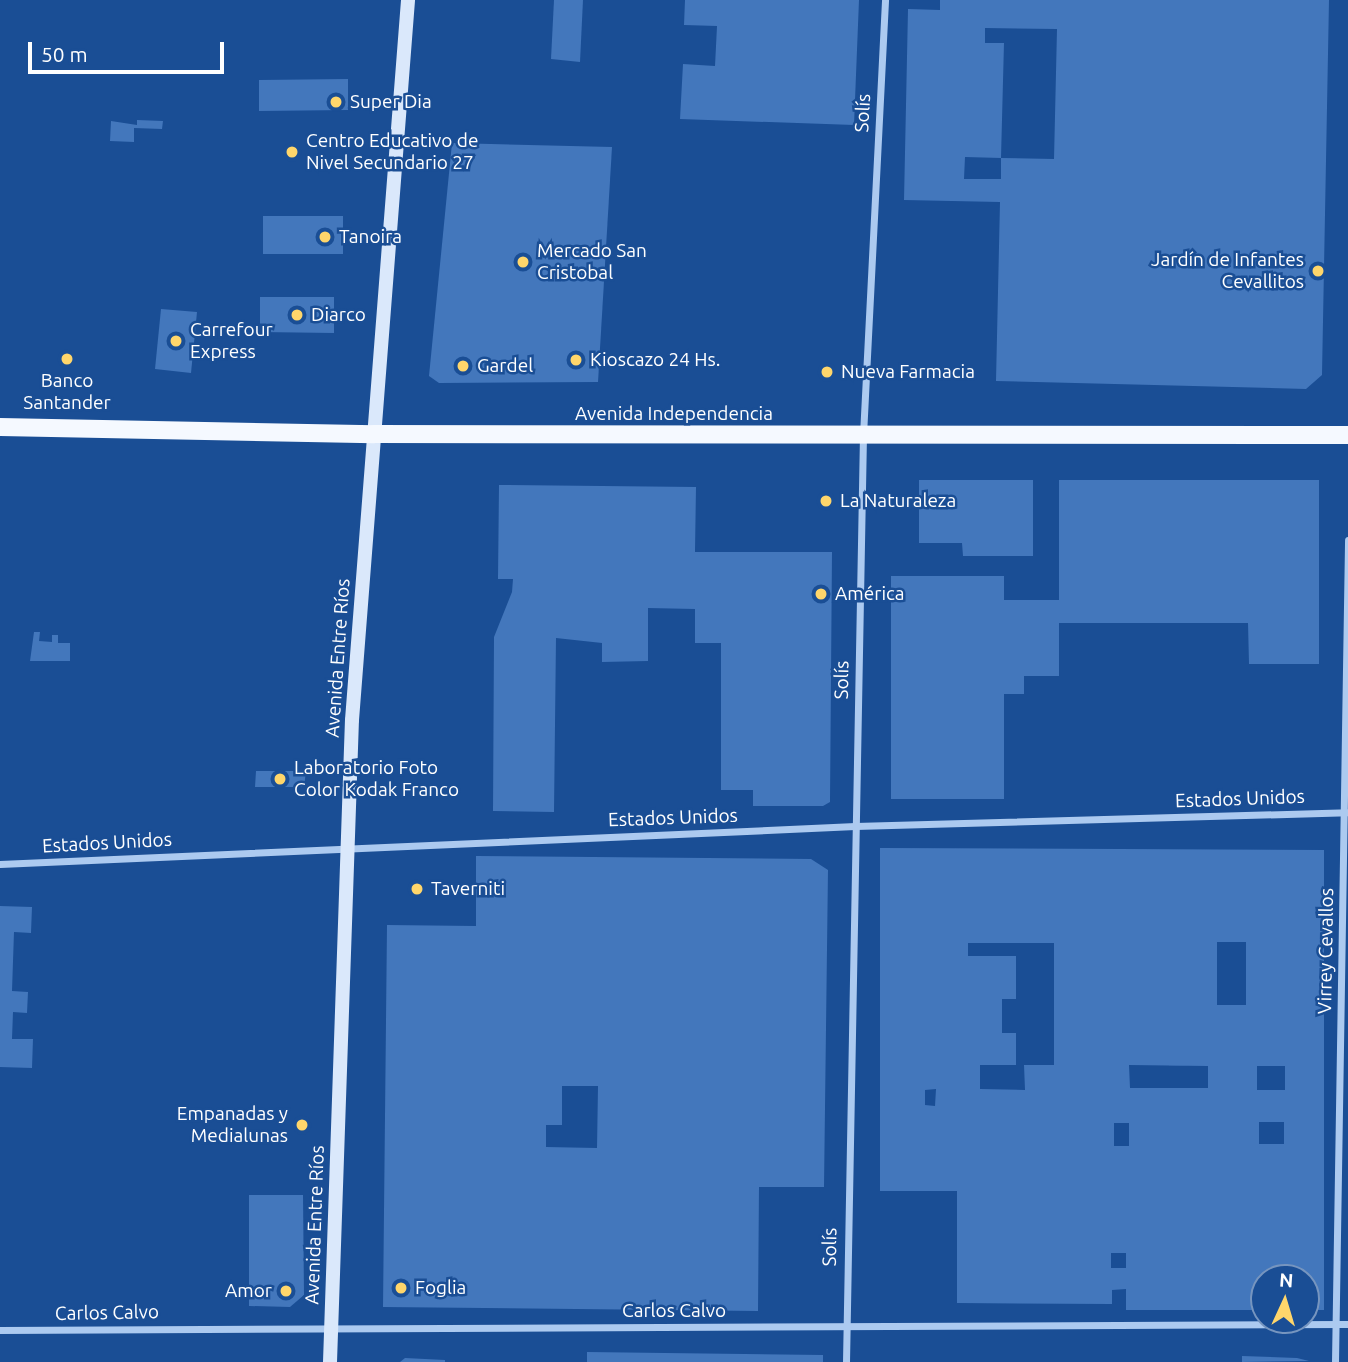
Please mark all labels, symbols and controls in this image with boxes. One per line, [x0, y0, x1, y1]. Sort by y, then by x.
scale bar [32, 28, 228, 72]
text: 50 m [41, 42, 88, 66]
place label: Super Dia [350, 91, 432, 113]
street label: Solís [851, 93, 875, 133]
marker: Super Dia [328, 94, 344, 110]
place label: Centro Educativo de Nivel Secundario 27 [306, 130, 478, 174]
marker: Centro Educativo de Nivel Secundario 27 [284, 144, 300, 160]
place label: Tanoira [339, 226, 402, 248]
marker: Tanoira [317, 229, 333, 245]
place label: Mercado San Cristobal [537, 240, 647, 284]
place label: Jardín de Infantes Cevallitos [1151, 249, 1304, 293]
marker: Mercado San Cristobal [515, 254, 531, 270]
marker: Jardín de Infantes Cevallitos [1310, 263, 1326, 279]
place label: Diarco [311, 304, 366, 326]
marker: Diarco [289, 307, 305, 323]
place label: Carrefour Express [190, 319, 273, 363]
marker: Carrefour Express [168, 333, 184, 349]
place label: Kioscazo 24 Hs. [590, 349, 720, 371]
marker: Banco Santander [59, 351, 75, 367]
marker: Kioscazo 24 Hs. [568, 352, 584, 368]
place label: Gardel [477, 355, 533, 377]
marker: Gardel [455, 358, 471, 374]
place label: Nueva Farmacia [841, 361, 975, 383]
marker: Nueva Farmacia [819, 364, 835, 380]
place label: Banco Santander [23, 370, 111, 414]
street label: Avenida Independencia [575, 403, 773, 425]
place label: La Naturaleza [840, 490, 956, 512]
marker: La Naturaleza [818, 493, 834, 509]
street label: Avenida Entre Ríos [321, 578, 355, 738]
place label: América [835, 583, 905, 605]
marker: América [813, 586, 829, 602]
street label: Solís [830, 660, 854, 700]
place label: Laboratorio Foto Color Kodak Franco [294, 757, 459, 801]
marker: Laboratorio Foto Color Kodak Franco [272, 771, 288, 787]
street label: Estados Unidos [1175, 785, 1305, 813]
street label: Estados Unidos [608, 804, 738, 832]
street label: Estados Unidos [42, 828, 172, 858]
place label: Taverniti [431, 878, 505, 900]
marker: Taverniti [409, 881, 425, 897]
street label: Virrey Cevallos [1314, 888, 1338, 1014]
place label: Empanadas y Medialunas [177, 1103, 288, 1147]
marker: Empanadas y Medialunas [294, 1117, 310, 1133]
street label: Avenida Entre Ríos [301, 1145, 329, 1305]
street label: Solís [818, 1227, 842, 1267]
north arrow [1250, 1264, 1320, 1334]
text: N [1278, 1269, 1294, 1292]
place label: Foglia [415, 1277, 466, 1299]
place label: Amor [225, 1280, 272, 1302]
marker: Foglia [393, 1280, 409, 1296]
marker: Amor [278, 1283, 294, 1299]
street label: Carlos Calvo [622, 1300, 726, 1322]
street label: Carlos Calvo [55, 1301, 159, 1325]

